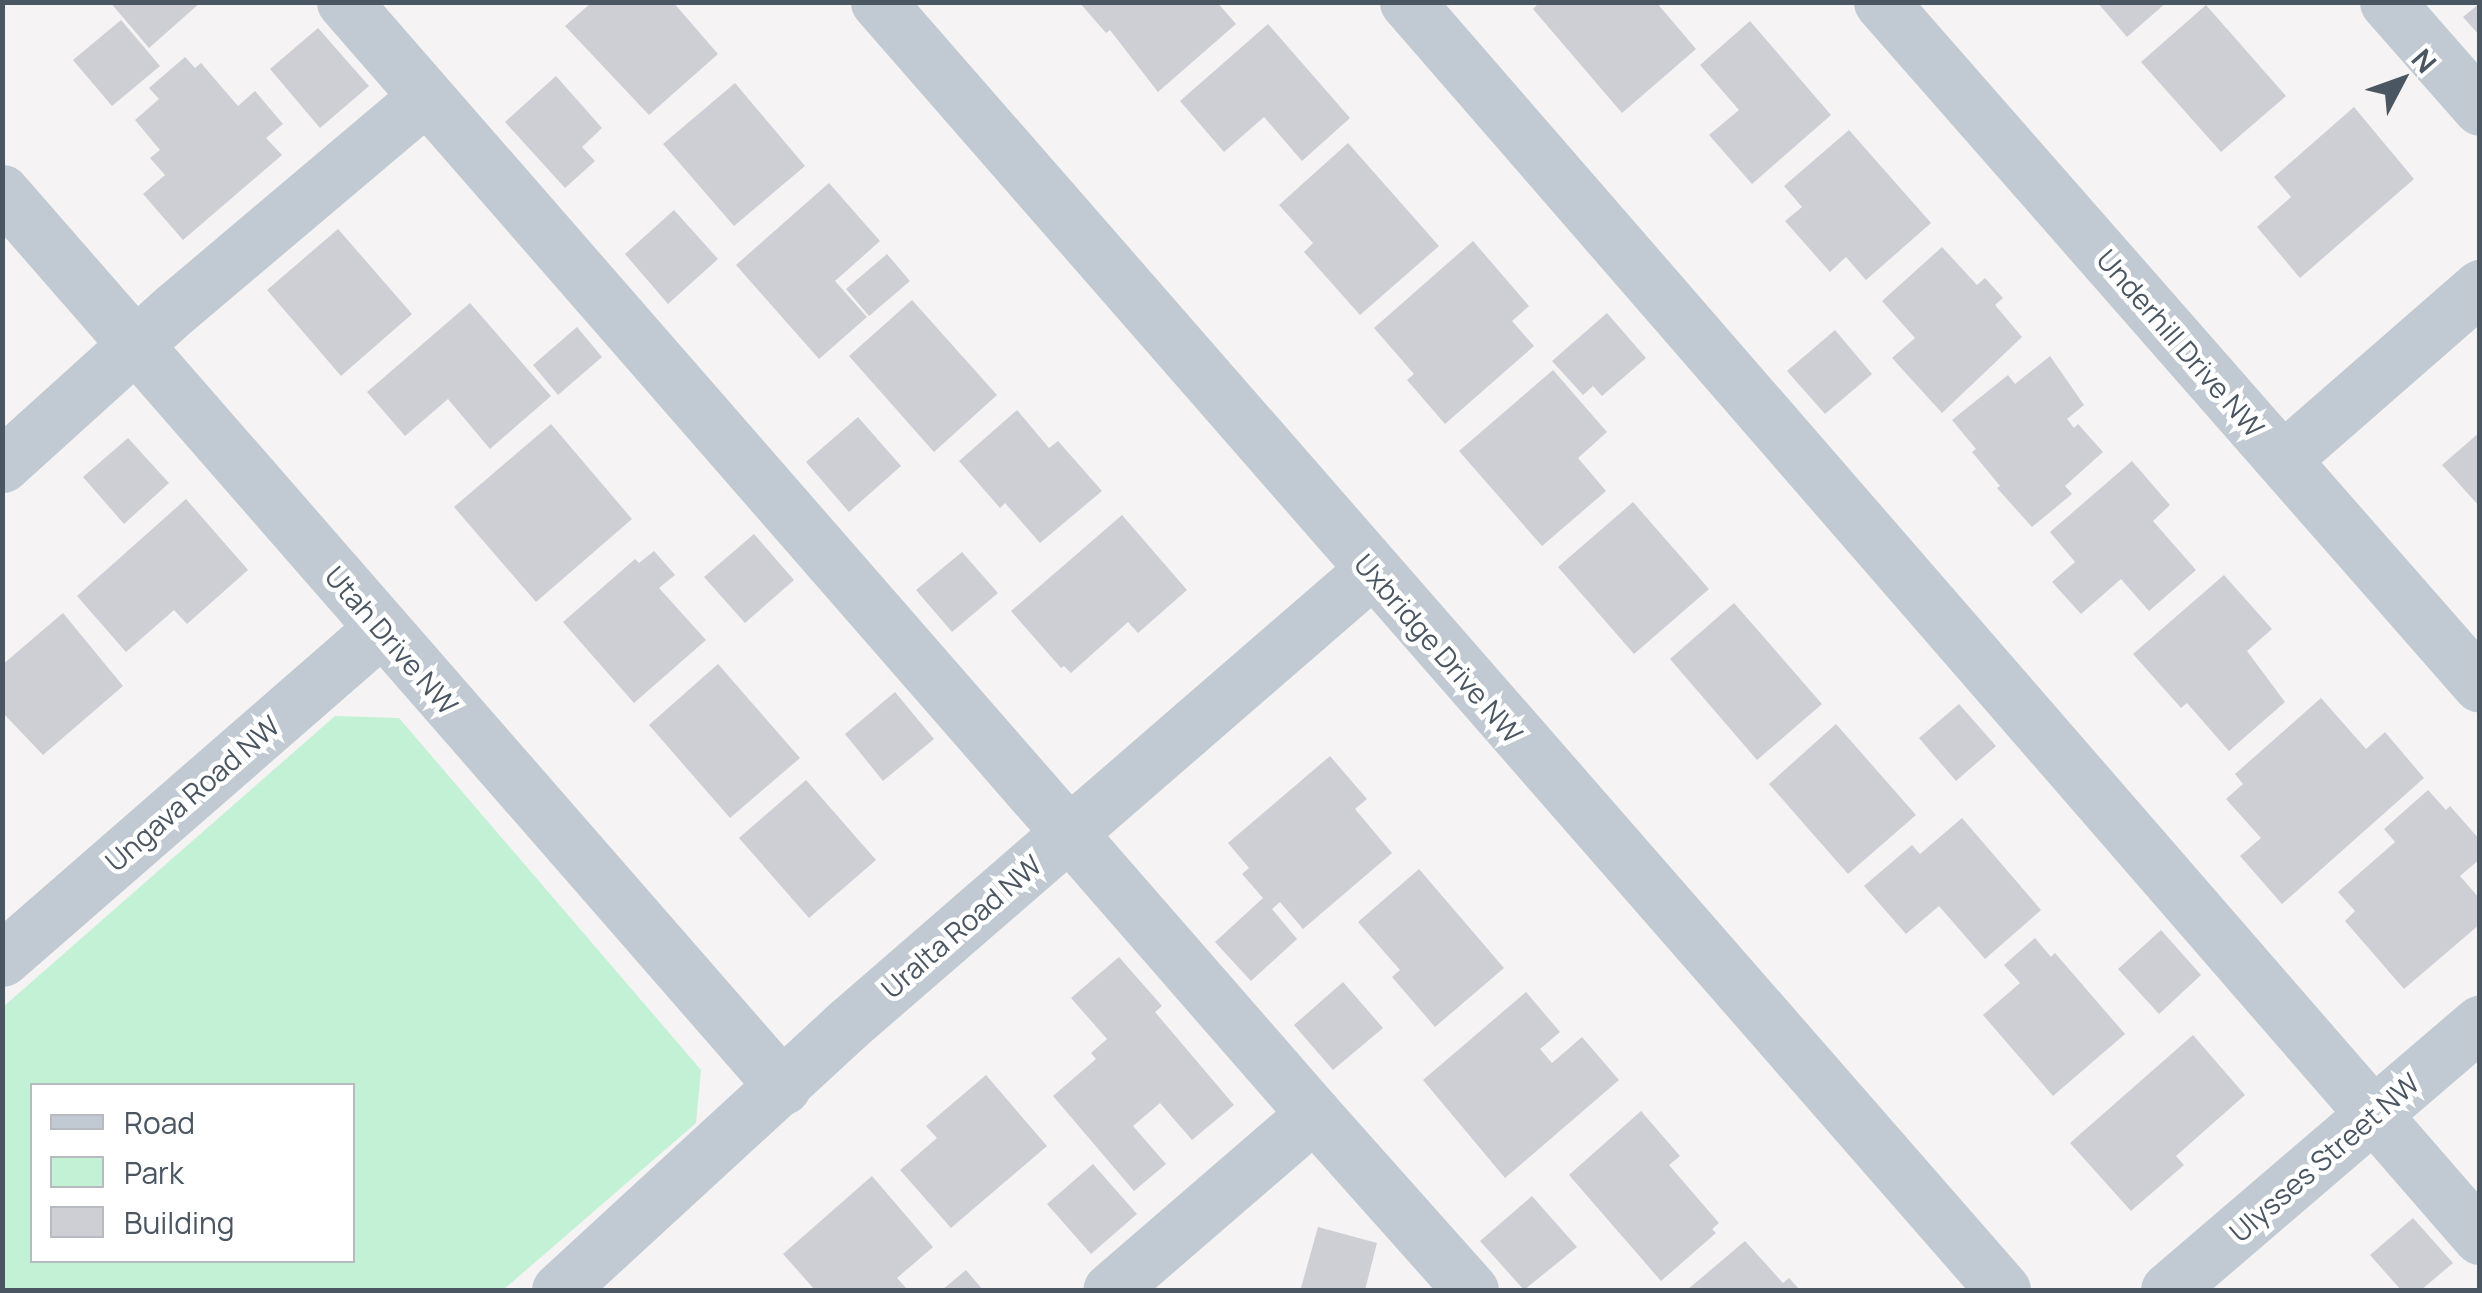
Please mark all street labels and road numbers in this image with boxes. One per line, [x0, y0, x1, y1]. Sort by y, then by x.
street label: Underhill Drive NW [2090, 242, 2272, 444]
street label: Uxbridge Drive NW [1348, 547, 1530, 749]
street label: Utah Drive NW [319, 559, 465, 721]
street label: Ungava Road NW [98, 708, 286, 878]
street label: Uralta Road NW [874, 847, 1048, 1005]
street label: Ulysses Street NW [2222, 1066, 2426, 1248]

